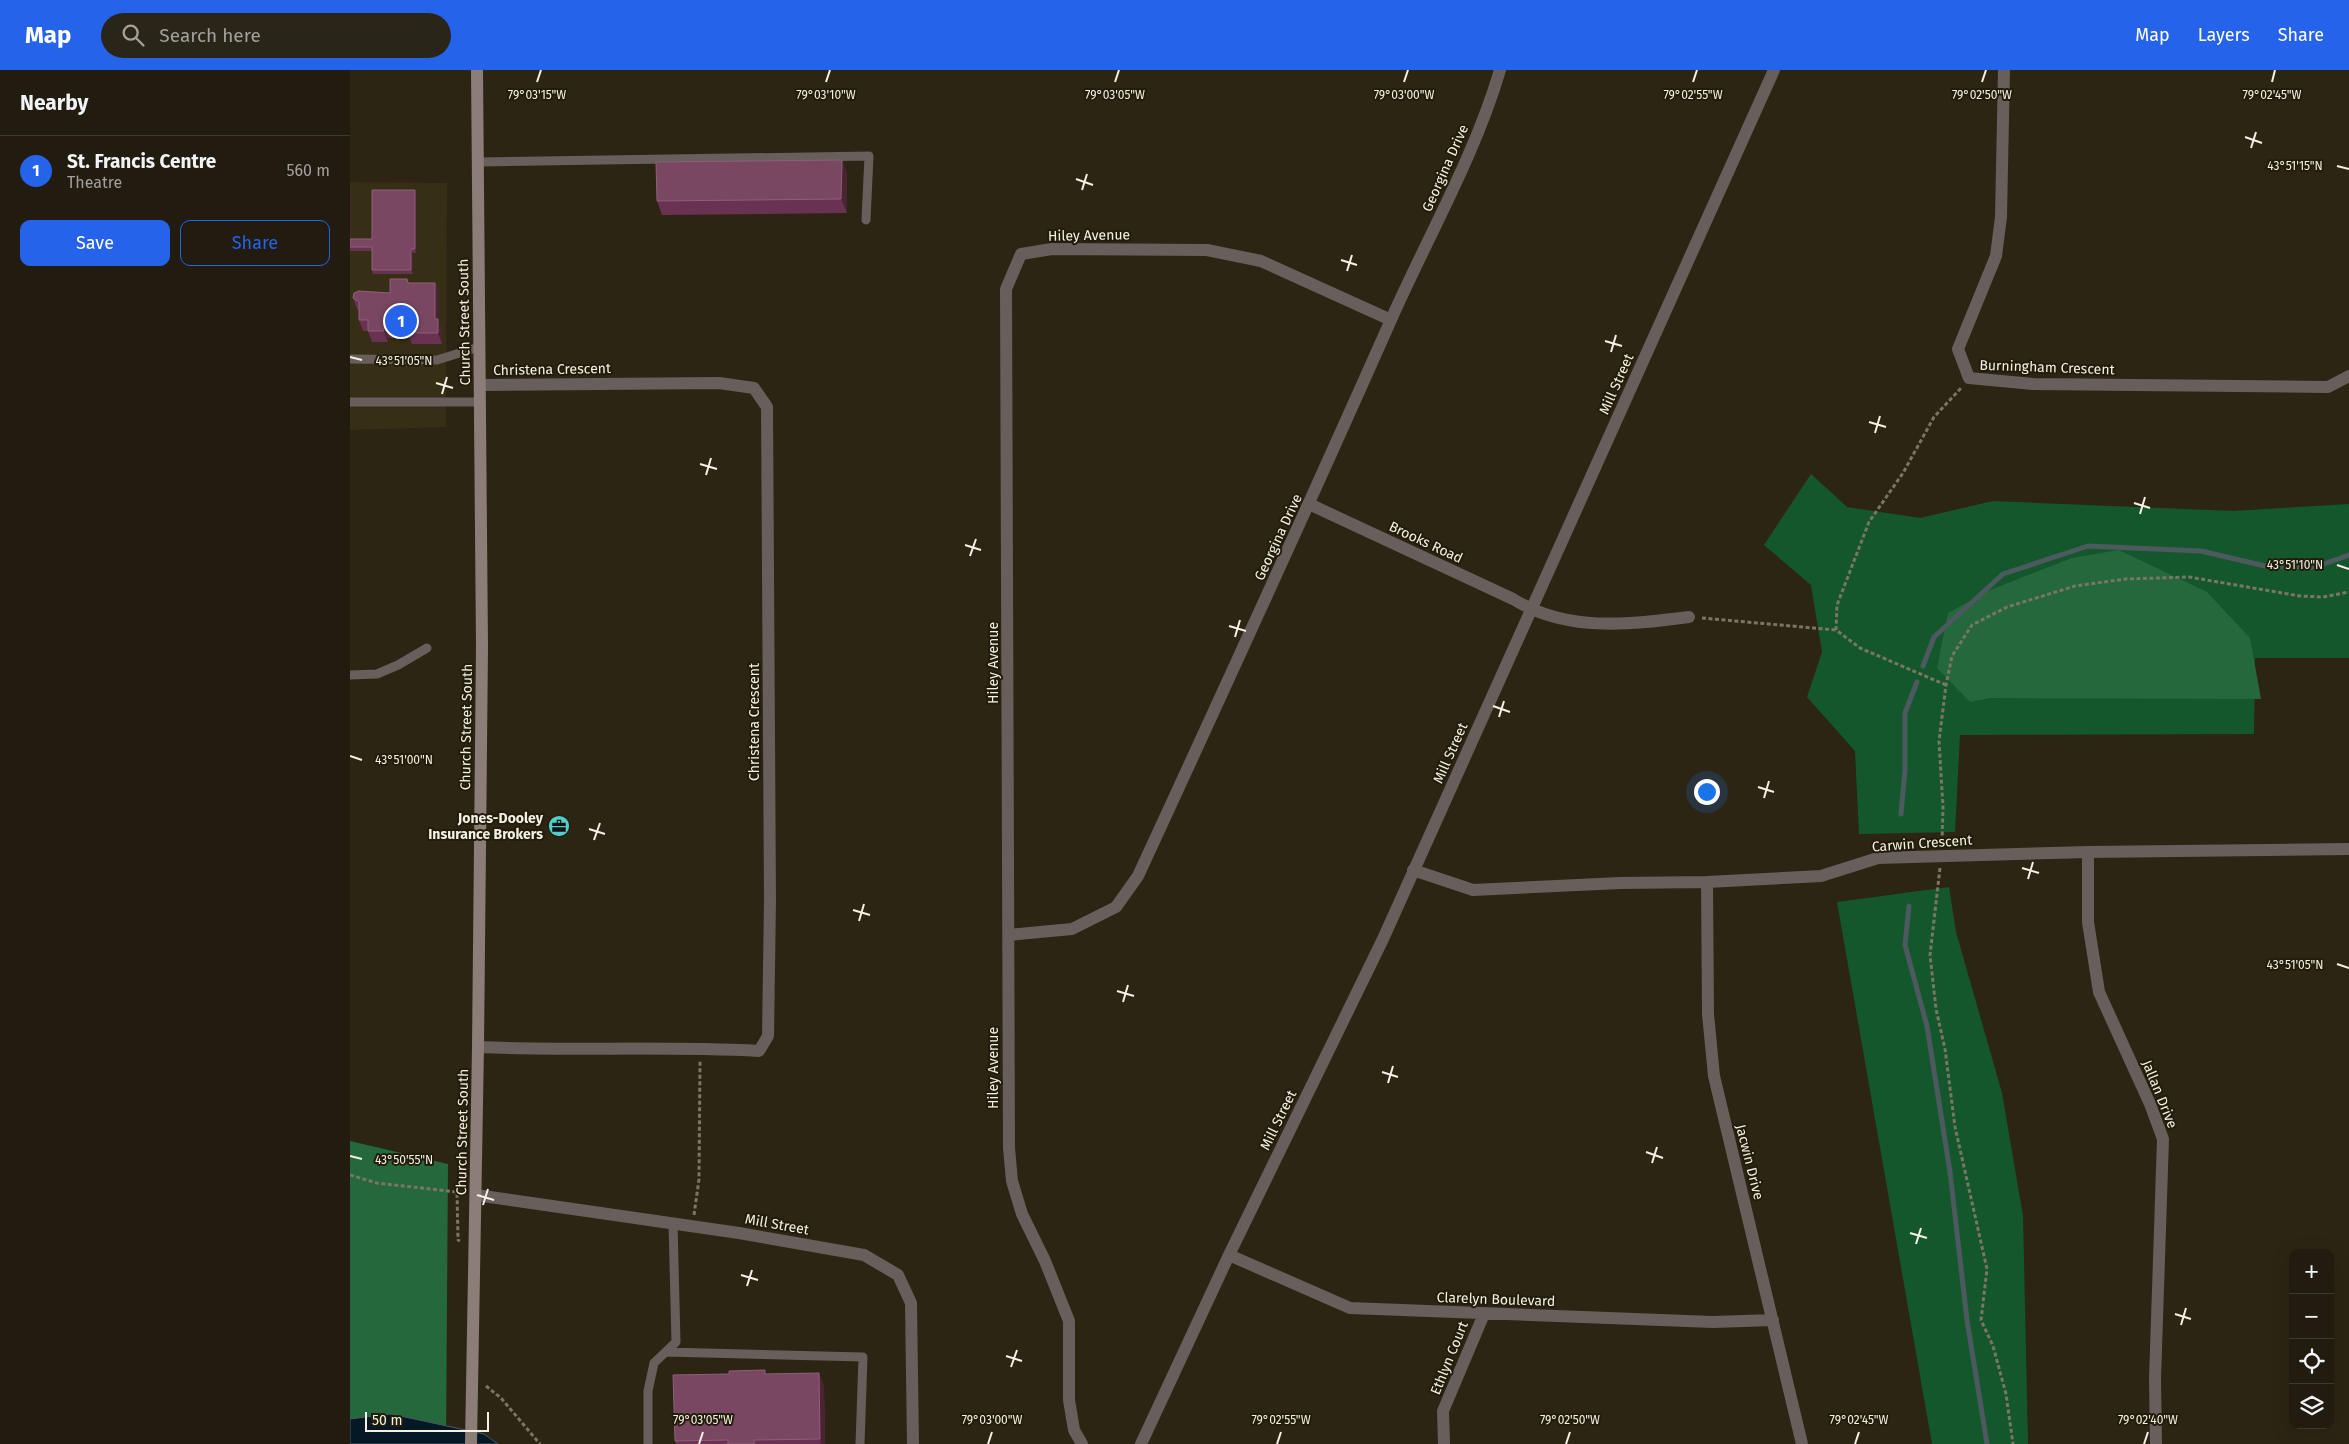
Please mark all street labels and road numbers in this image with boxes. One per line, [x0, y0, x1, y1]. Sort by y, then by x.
street label: Georgina Drive [1419, 122, 1472, 214]
street label: Hiley Avenue [1048, 226, 1130, 245]
street label: Church Street South [455, 259, 474, 385]
street label: Mill Street [1596, 350, 1638, 417]
street label: Burningham Crescent [1979, 357, 2116, 378]
street label: Christena Crescent [493, 360, 612, 379]
street label: Georgina Drive [1251, 491, 1306, 583]
street label: Brooks Road [1386, 518, 1465, 567]
street label: Hiley Avenue [985, 622, 1002, 704]
street label: Christena Crescent [746, 662, 763, 781]
street label: Church Street South [457, 664, 476, 790]
street label: Mill Street [1430, 719, 1472, 786]
street label: Carwin Crescent [1871, 831, 1974, 855]
street label: Hiley Avenue [985, 1027, 1002, 1109]
street label: Jallan Drive [2138, 1058, 2181, 1131]
street label: Church Street South [453, 1069, 472, 1195]
street label: Mill Street [1257, 1087, 1301, 1153]
street label: Jacwin Drive [1732, 1123, 1767, 1202]
street label: Mill Street [744, 1210, 811, 1239]
street label: Clarelyn Boulevard [1436, 1289, 1556, 1310]
street label: Ethlyn Court [1427, 1318, 1472, 1397]

